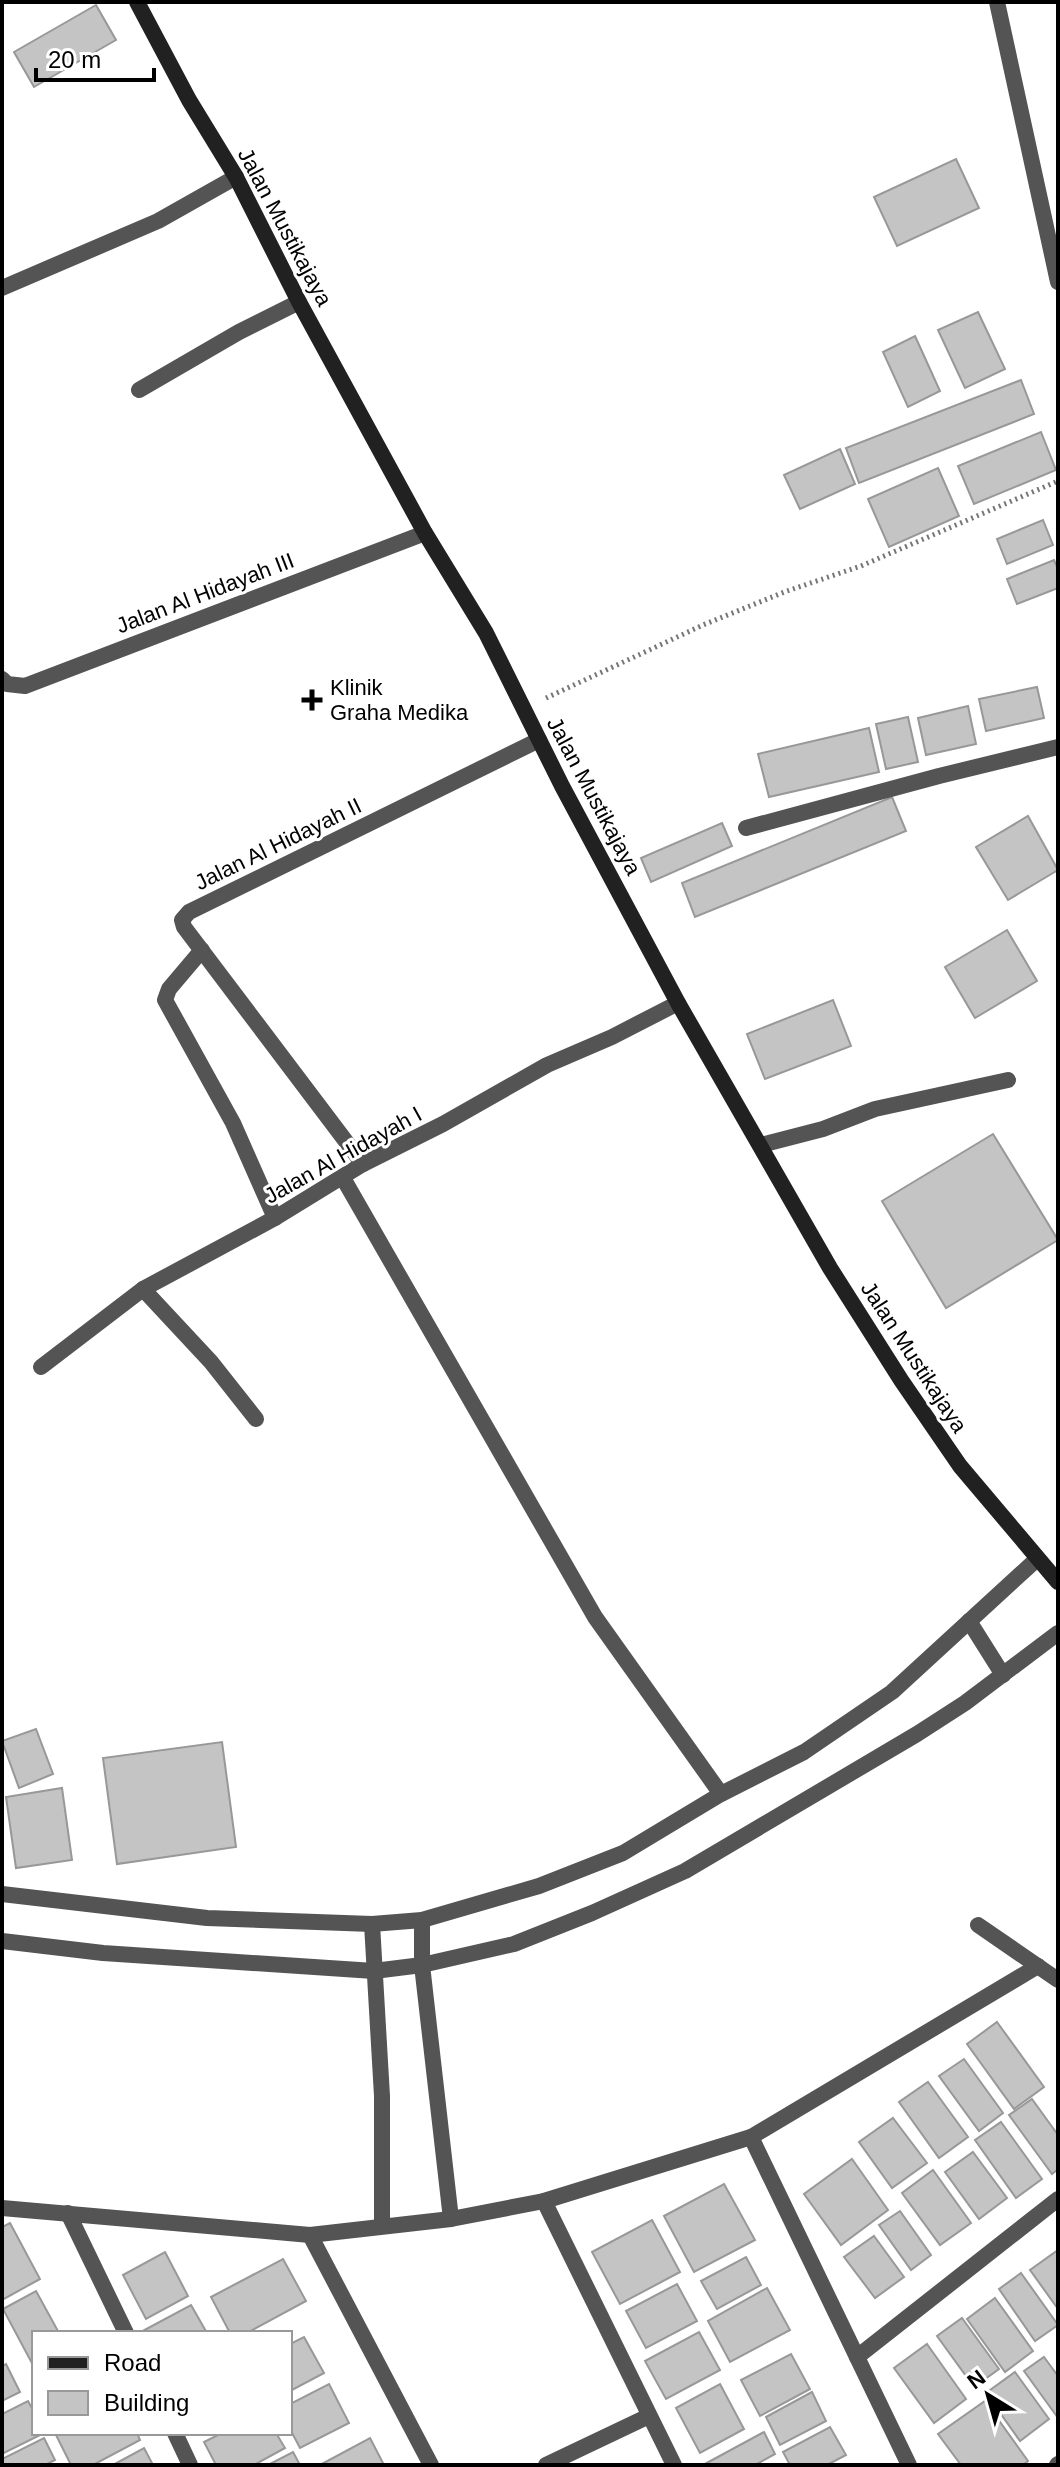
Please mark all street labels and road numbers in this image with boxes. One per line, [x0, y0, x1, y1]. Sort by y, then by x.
street label: Jalan Mustikajaya [233, 144, 337, 311]
street label: Jalan Al Hidayah III [113, 548, 297, 638]
street label: Jalan Mustikajaya [542, 713, 646, 880]
street label: Jalan Al Hidayah II [191, 793, 365, 895]
street label: Jalan Al Hidayah I [260, 1101, 426, 1209]
street label: Jalan Mustikajaya [856, 1277, 973, 1438]

